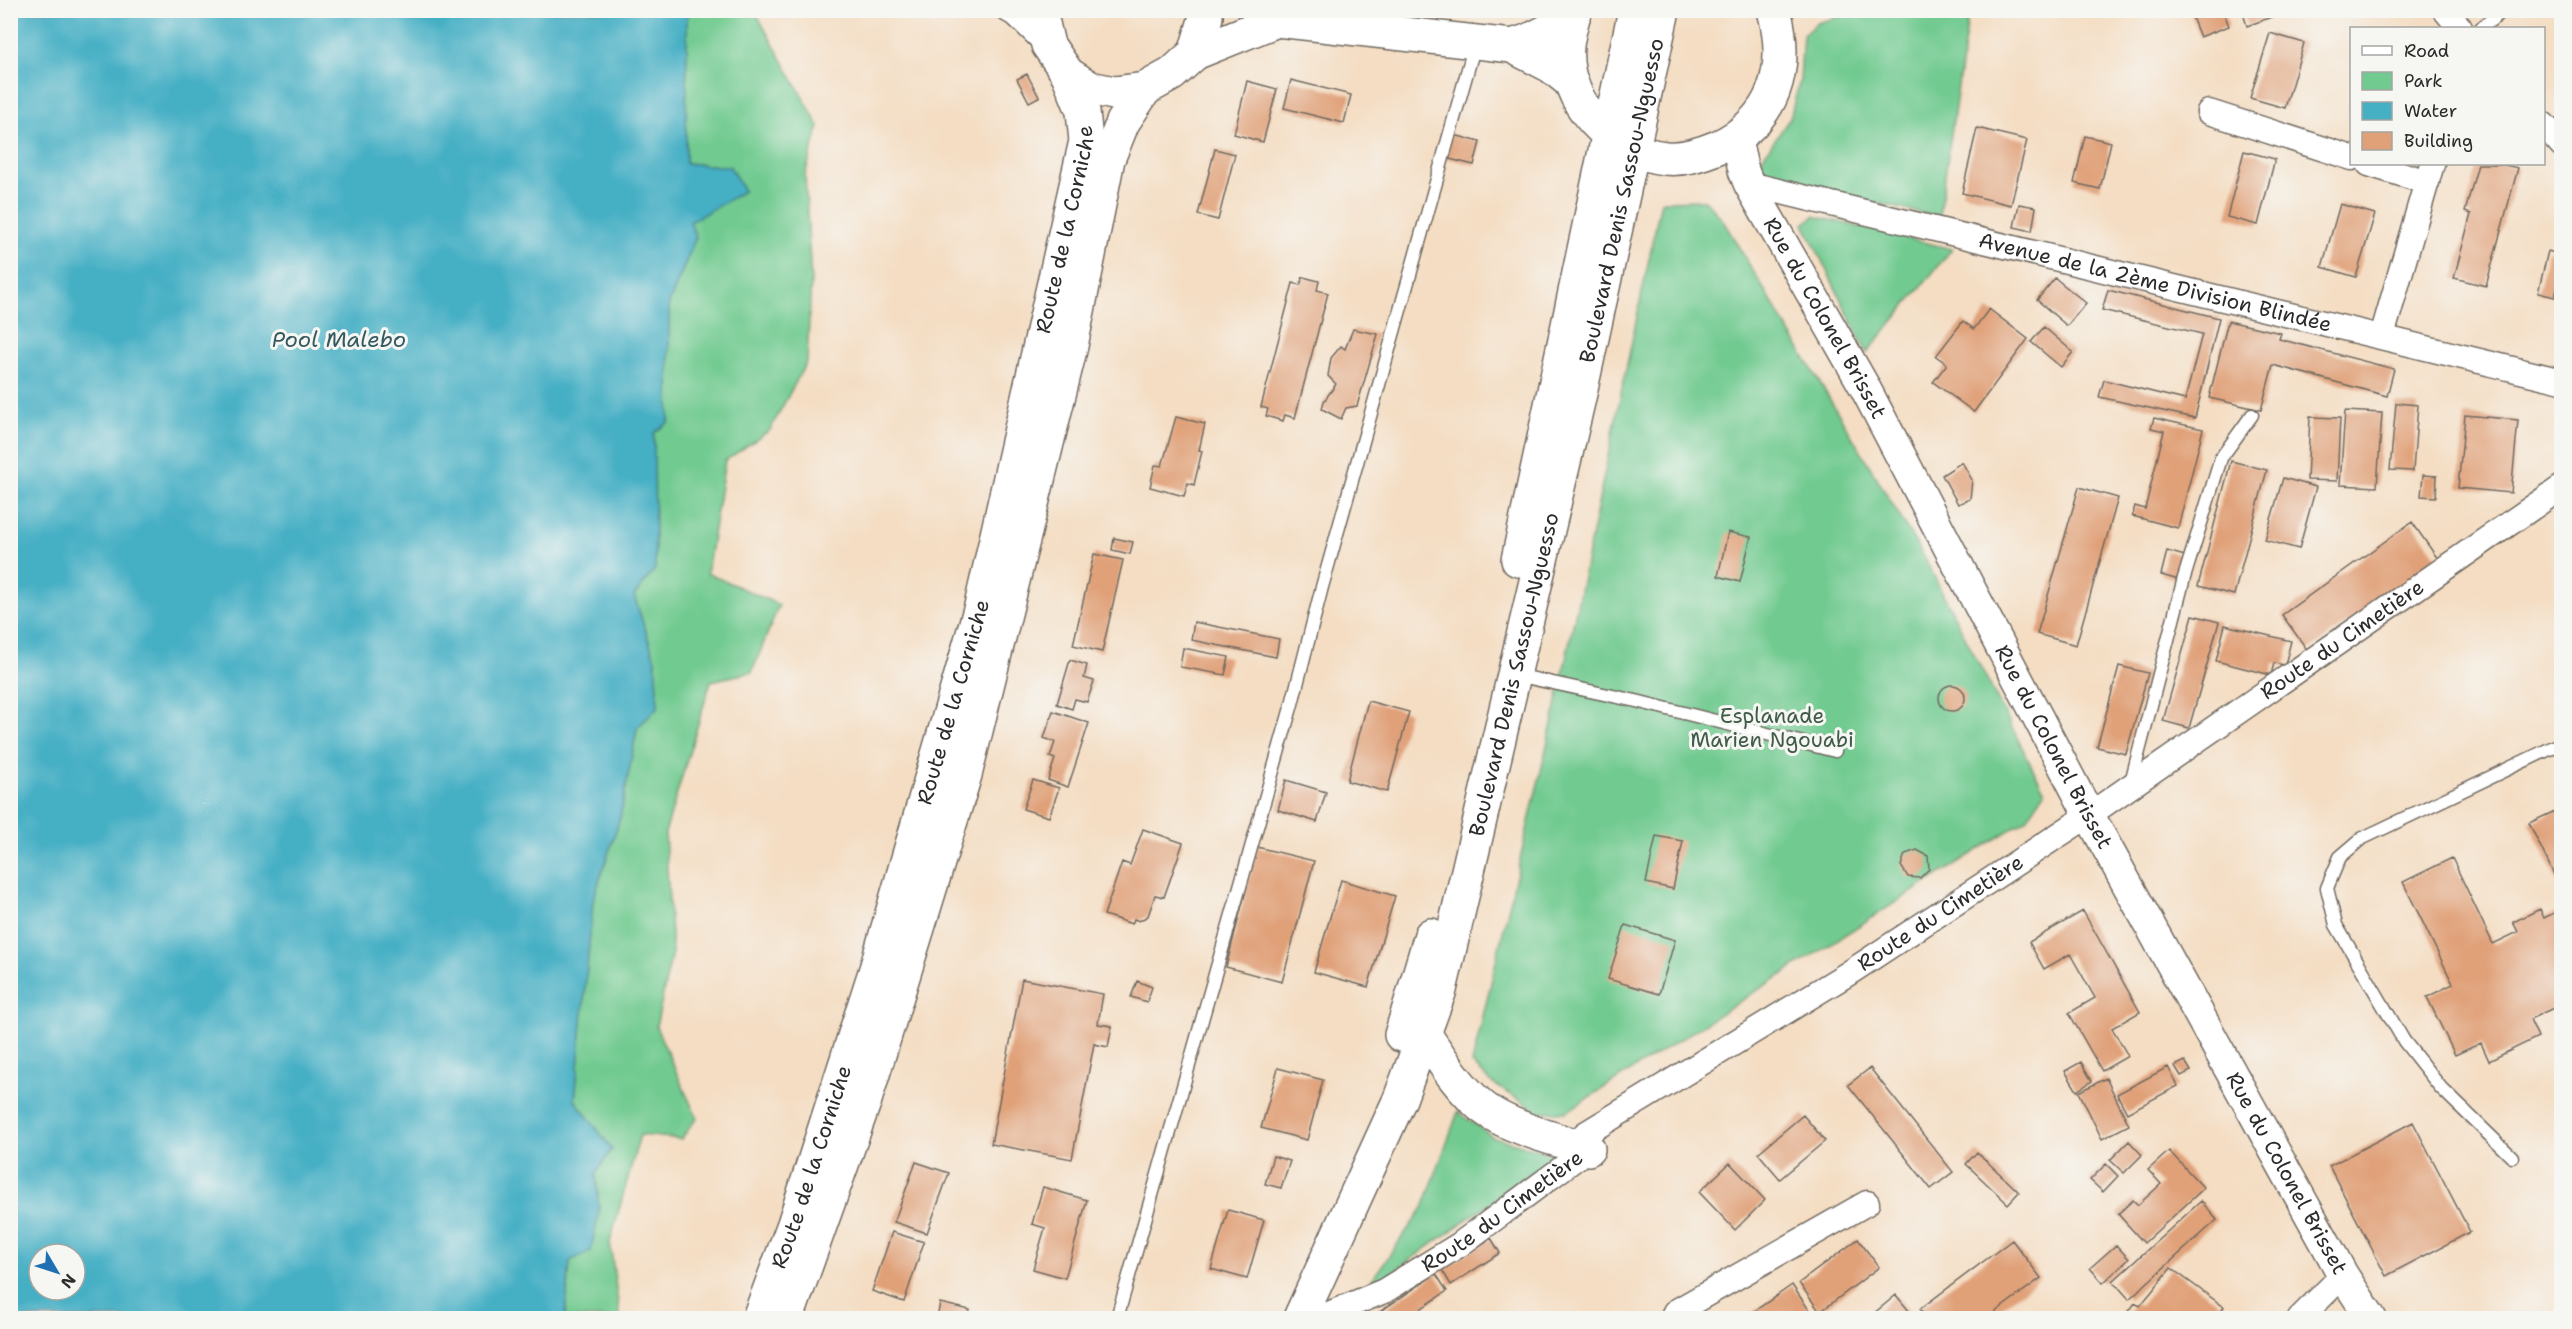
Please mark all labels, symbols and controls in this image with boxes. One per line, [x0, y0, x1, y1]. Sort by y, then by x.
legend [2350, 27, 2545, 165]
street label: Boulevard Denis Sassou-Nguesso [1573, 36, 1671, 366]
text: Road [2404, 39, 2449, 63]
text: Park [2404, 69, 2443, 93]
text: Water [2404, 99, 2457, 123]
street label: Route de la Corniche [1029, 124, 1100, 336]
text: Building [2404, 129, 2473, 153]
street label: Rue du Colonel Brisset [1757, 212, 1893, 424]
street label: Avenue de la 2ème Division Blindée [1976, 226, 2335, 339]
water label: Pool Malebo [272, 325, 406, 354]
street label: Boulevard Denis Sassou-Nguesso [1463, 510, 1566, 839]
street label: Route du Cimetière [2255, 573, 2429, 706]
street label: Route de la Corniche [910, 597, 996, 808]
street label: Rue du Colonel Brisset [1988, 640, 2119, 854]
park label: Esplanade Marien Ngouabi [1690, 702, 1854, 754]
street label: Route du Cimetière [1852, 848, 2029, 978]
street label: Route de la Corniche [765, 1062, 858, 1272]
street label: Rue du Colonel Brisset [2220, 1067, 2354, 1279]
street label: Route du Cimetière [1416, 1143, 1589, 1279]
north arrow [27, 1242, 87, 1302]
text: N [56, 1270, 80, 1293]

